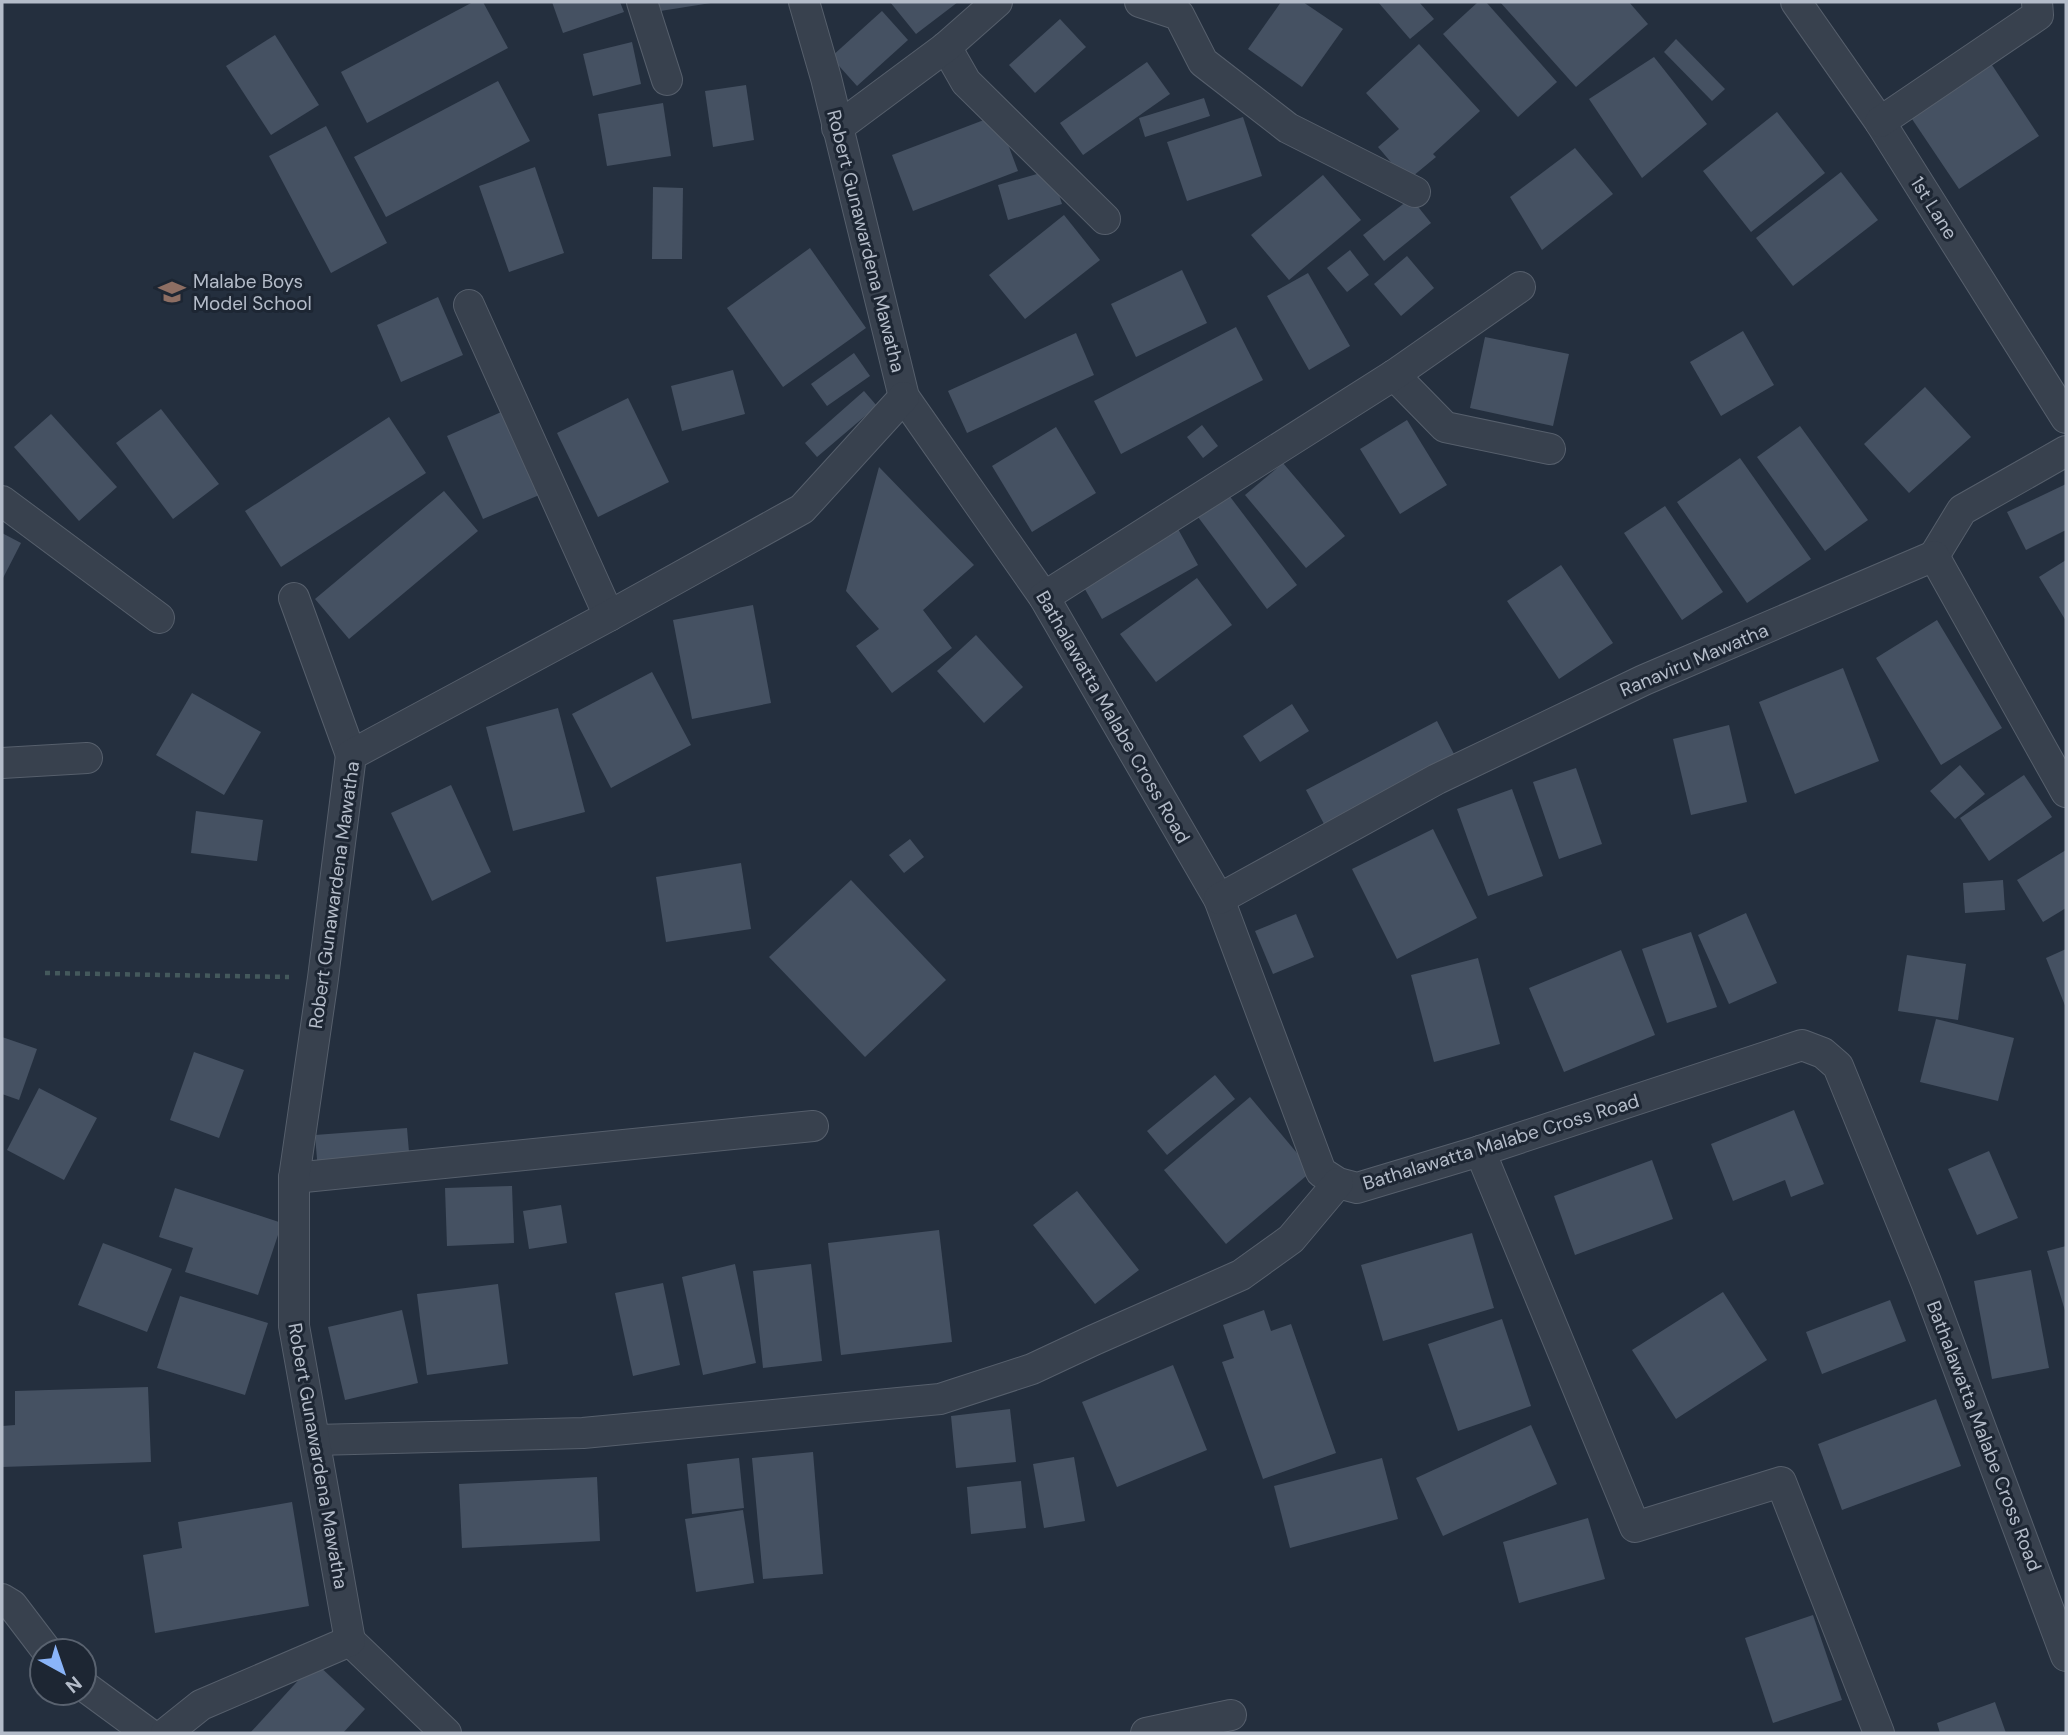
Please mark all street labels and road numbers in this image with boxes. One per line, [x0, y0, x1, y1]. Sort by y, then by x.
street label: Robert Gunawardena Mawatha [821, 107, 911, 375]
street label: 1st Lane [1905, 172, 1963, 244]
street label: Bathalawatta Malabe Cross Road [1030, 586, 1196, 848]
street label: Ranaviru Mawatha [1616, 617, 1772, 703]
street label: Robert Gunawardena Mawatha [303, 760, 365, 1030]
street label: Bathalawatta Malabe Cross Road [1360, 1088, 1642, 1196]
street label: Bathalawatta Malabe Cross Road [1921, 1297, 2047, 1575]
street label: Robert Gunawardena Mawatha [282, 1321, 354, 1591]

